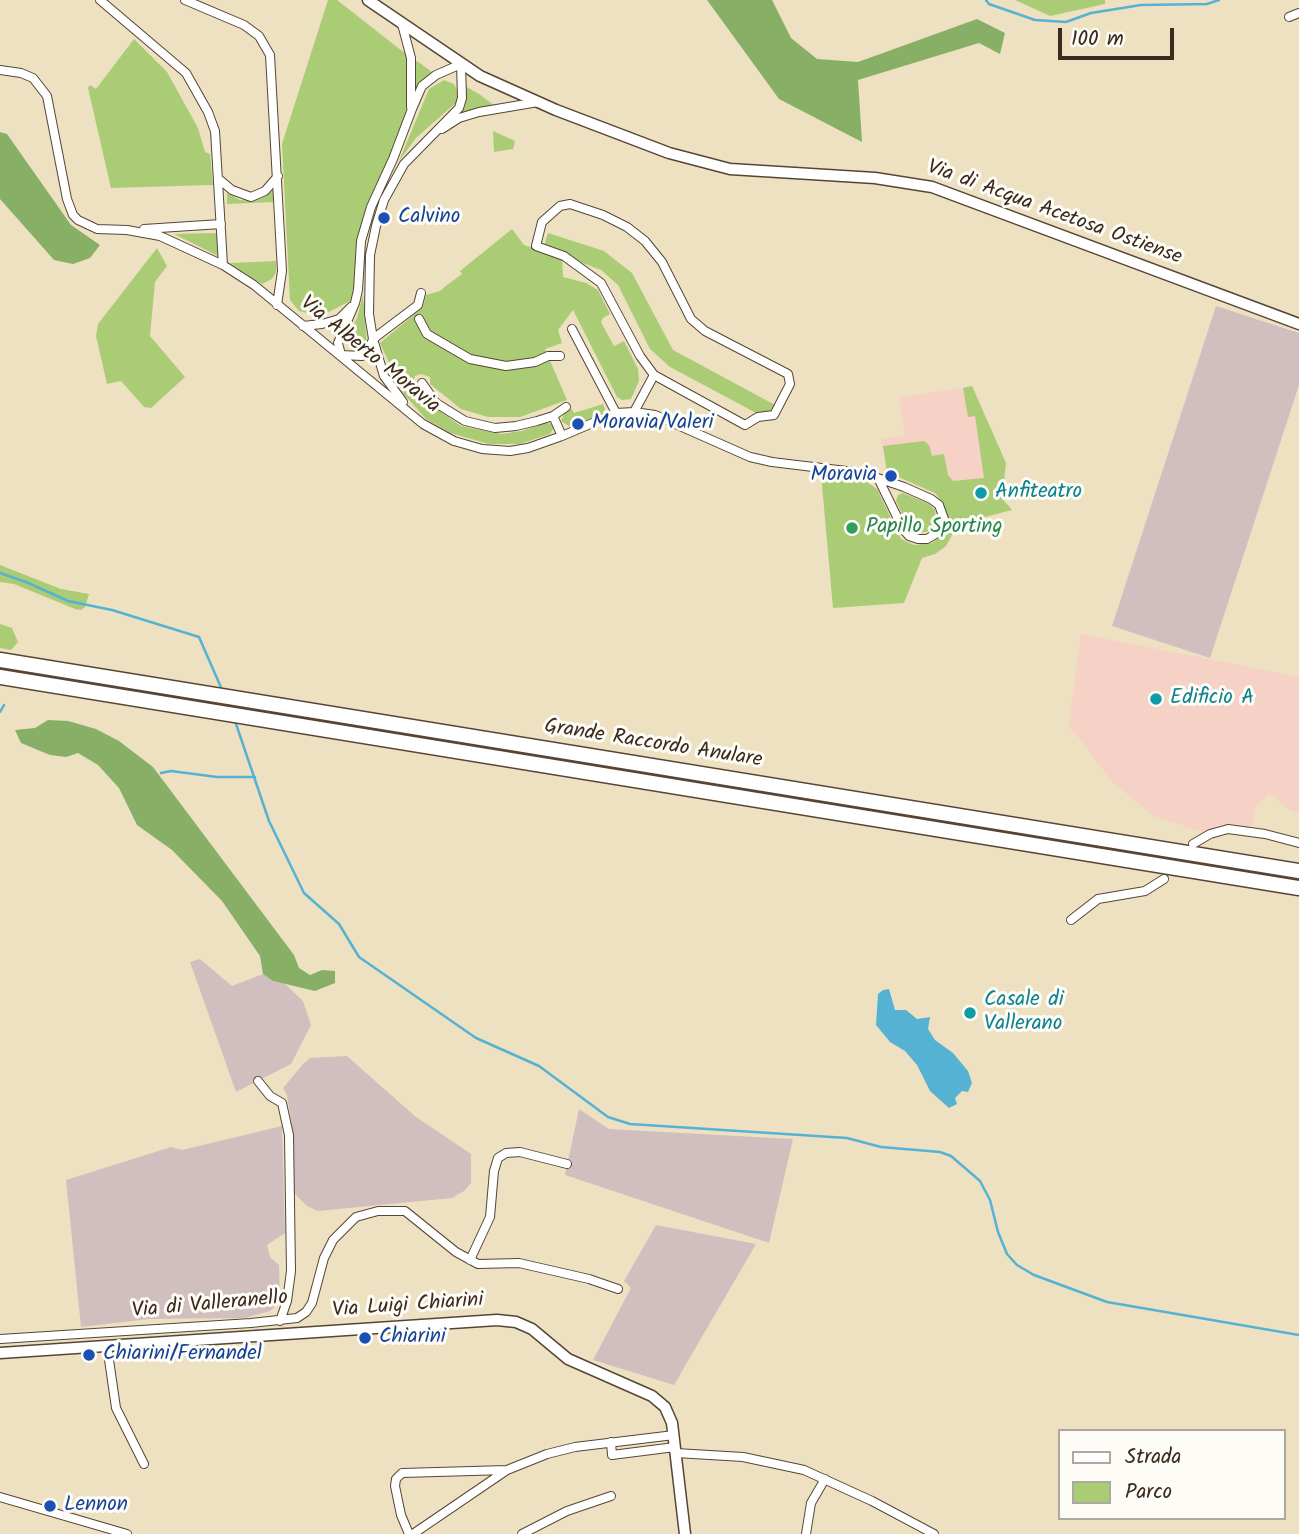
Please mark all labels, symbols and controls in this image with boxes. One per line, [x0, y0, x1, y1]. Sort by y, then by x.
scale bar [1061, 14, 1176, 58]
text: 100 m [1071, 23, 1124, 56]
street label: Via di Acqua Acetosa Ostiense [923, 156, 1185, 272]
place label: Calvino [398, 205, 460, 231]
marker: Calvino [376, 210, 392, 226]
street label: Via Alberto Moravia [294, 292, 444, 420]
place label: Moravia/Valeri [592, 411, 714, 437]
marker: Moravia/Valeri [570, 416, 586, 432]
place label: Moravia [810, 463, 877, 489]
marker: Moravia [883, 468, 899, 484]
place label: Anfiteatro [995, 480, 1082, 506]
marker: Anfiteatro [973, 485, 989, 501]
place label: Papillo Sporting [866, 515, 1002, 541]
marker: Papillo Sporting [844, 520, 860, 536]
place label: Edificio A [1170, 686, 1254, 712]
marker: Edificio A [1148, 691, 1164, 707]
street label: Grande Raccordo Anulare [542, 715, 764, 775]
place label: Casale di Vallerano [984, 988, 1064, 1038]
marker: Casale di Vallerano [962, 1005, 978, 1021]
street label: Via di Valleranello [131, 1287, 289, 1325]
street label: Via Luigi Chiarini [332, 1289, 484, 1325]
place label: Chiarini [379, 1325, 446, 1351]
marker: Chiarini [357, 1330, 373, 1346]
place label: Chiarini/Fernandel [103, 1342, 262, 1368]
marker: Chiarini/Fernandel [81, 1347, 97, 1363]
legend [1058, 1429, 1285, 1520]
text: Strada [1125, 1441, 1181, 1474]
text: Parco [1125, 1476, 1172, 1509]
place label: Lennon [64, 1493, 128, 1519]
marker: Lennon [42, 1498, 58, 1514]

